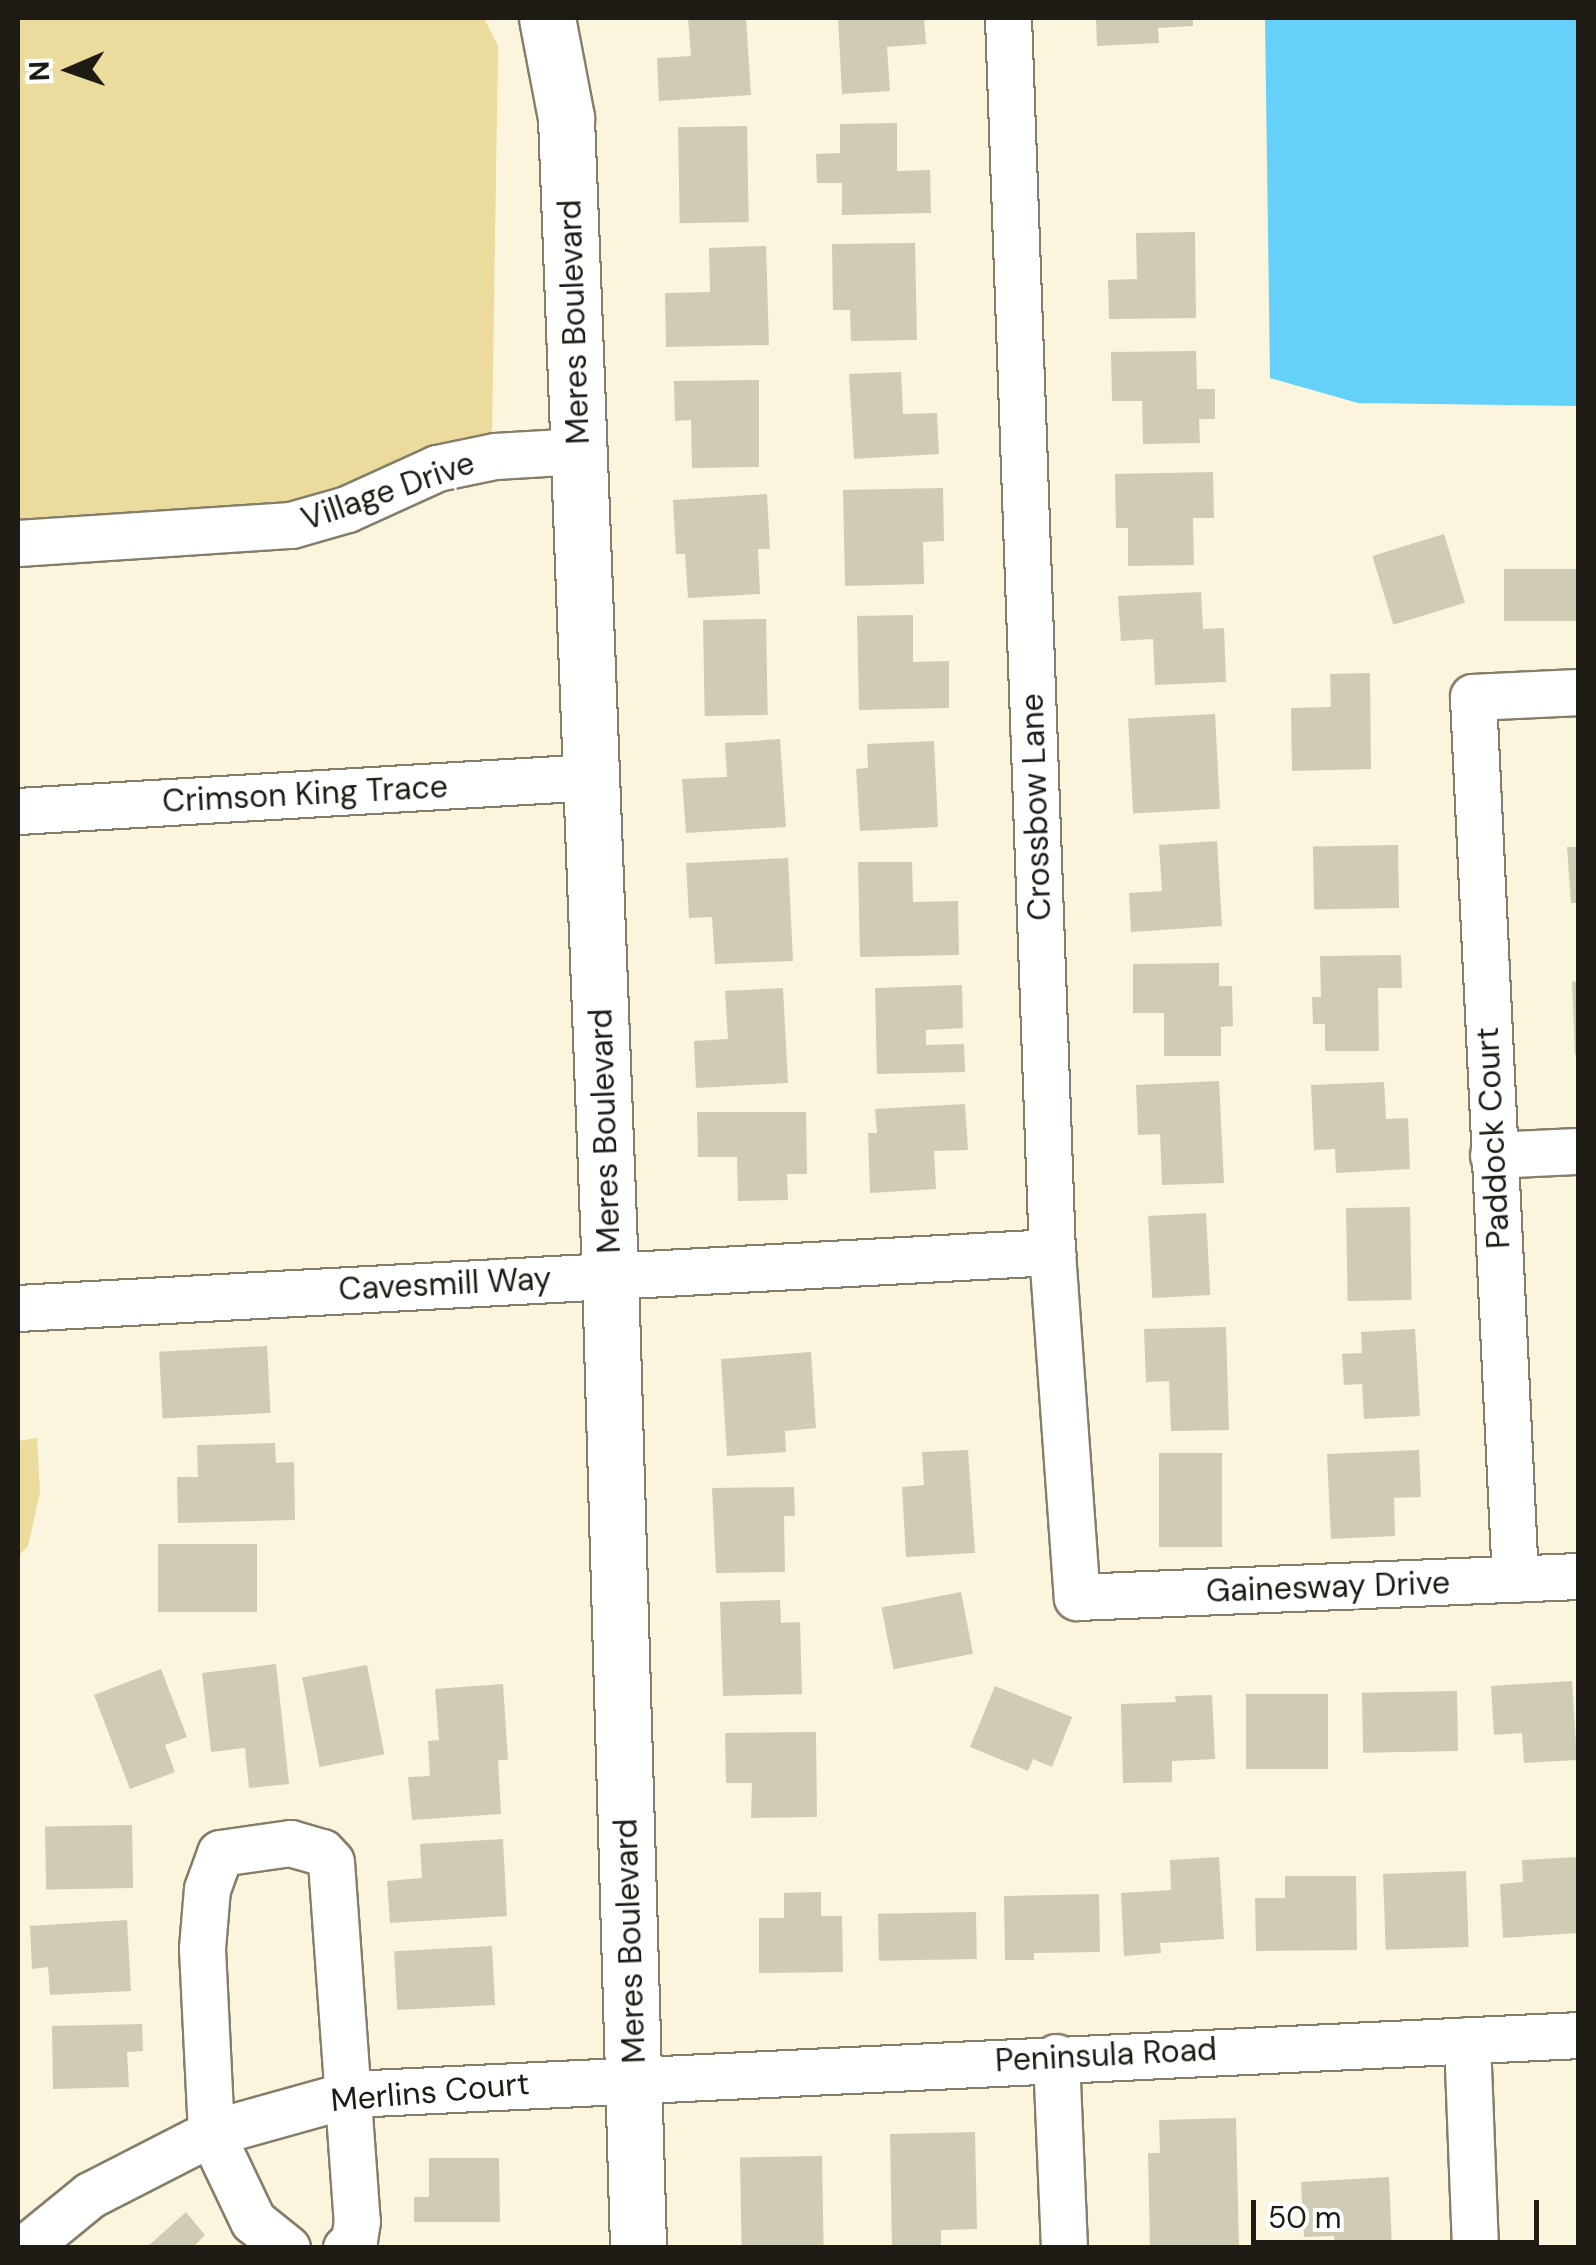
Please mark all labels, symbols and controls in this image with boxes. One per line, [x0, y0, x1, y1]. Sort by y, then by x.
north arrow [20, 20, 120, 120]
text: N [21, 60, 58, 82]
street label: Meres Boulevard [551, 199, 597, 445]
street label: Village Drive [296, 443, 480, 539]
street label: Crossbow Lane [1013, 693, 1059, 921]
street label: Crimson King Trace [161, 767, 449, 821]
street label: Meres Boulevard [582, 1008, 628, 1254]
street label: Paddock Court [1468, 1026, 1518, 1250]
street label: Cavesmill Way [338, 1259, 552, 1309]
street label: Gainesway Drive [1205, 1564, 1451, 1610]
street label: Meres Boulevard [607, 1818, 653, 2064]
street label: Peninsula Road [994, 2030, 1218, 2080]
street label: Merlins Court [329, 2064, 531, 2120]
scale bar [1256, 2180, 1544, 2242]
text: 50 m [1268, 2198, 1342, 2237]

